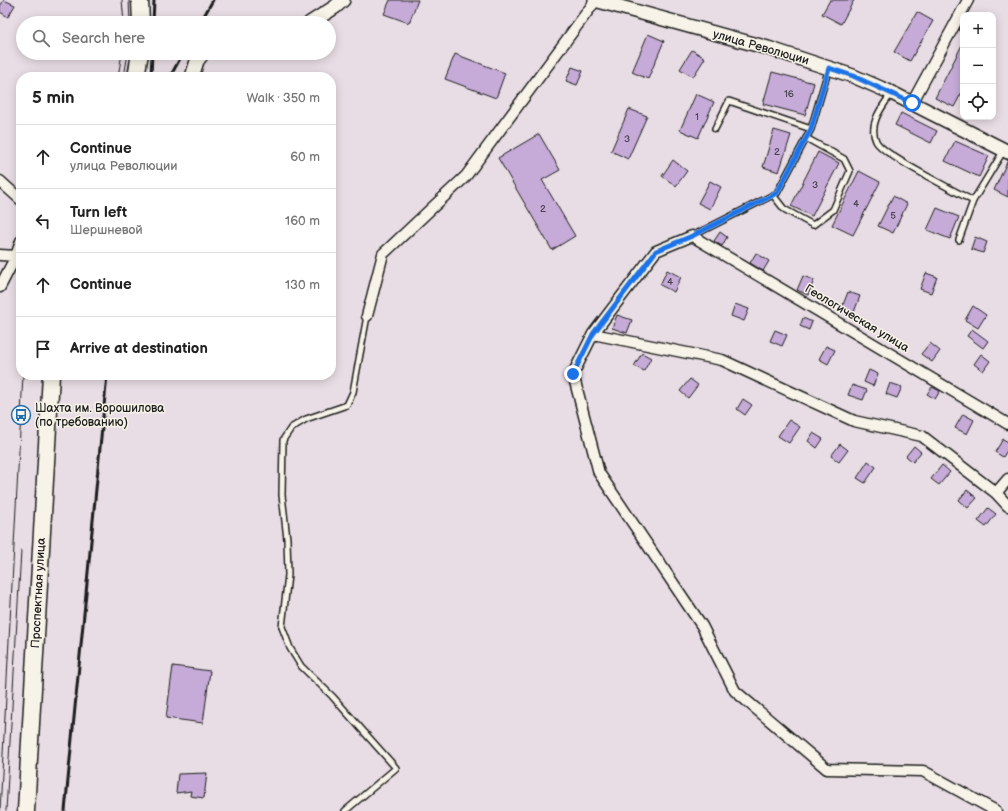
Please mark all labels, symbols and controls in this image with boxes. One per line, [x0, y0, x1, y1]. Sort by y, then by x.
map controls [960, 12, 996, 120]
button: + [960, 12, 996, 48]
search box [16, 16, 336, 60]
icon: search [30, 27, 52, 49]
street label: улица Революции [711, 27, 811, 68]
text: Search here [62, 29, 145, 48]
button: − [960, 48, 996, 84]
button: locate [960, 84, 996, 120]
text: 5 min [32, 88, 75, 108]
house number: 16 [784, 88, 794, 100]
text: Walk · 350 m [246, 90, 320, 106]
route start [903, 94, 921, 112]
house number: 1 [695, 111, 699, 123]
house number: 3 [624, 133, 630, 145]
text: Continue [70, 139, 132, 158]
icon: ahead [32, 146, 54, 168]
house number: 2 [774, 146, 780, 158]
text: 60 m [290, 149, 320, 165]
text: улица Революции [70, 158, 178, 174]
house number: 3 [812, 179, 818, 191]
house number: 4 [853, 198, 859, 210]
text: Turn left [70, 203, 127, 222]
house number: 2 [540, 203, 546, 215]
icon: left [32, 210, 54, 232]
house number: 5 [890, 210, 896, 222]
text: 160 m [285, 213, 320, 229]
text: Шершневой [70, 222, 143, 238]
icon: ahead [32, 274, 54, 296]
text: Continue [70, 275, 132, 294]
house number: 4 [667, 276, 673, 288]
text: 130 m [285, 277, 320, 293]
street label: Геологическая улица [802, 281, 912, 356]
icon: arrive [32, 338, 54, 360]
text: Arrive at destination [70, 339, 208, 358]
route end [564, 365, 582, 383]
place label: Шахта им. Ворошилова (по требованию) [35, 401, 164, 430]
bus stop icon: Шахта им. Ворошилова (по требованию) [10, 404, 32, 426]
street label: Проспектная улица [28, 537, 49, 649]

